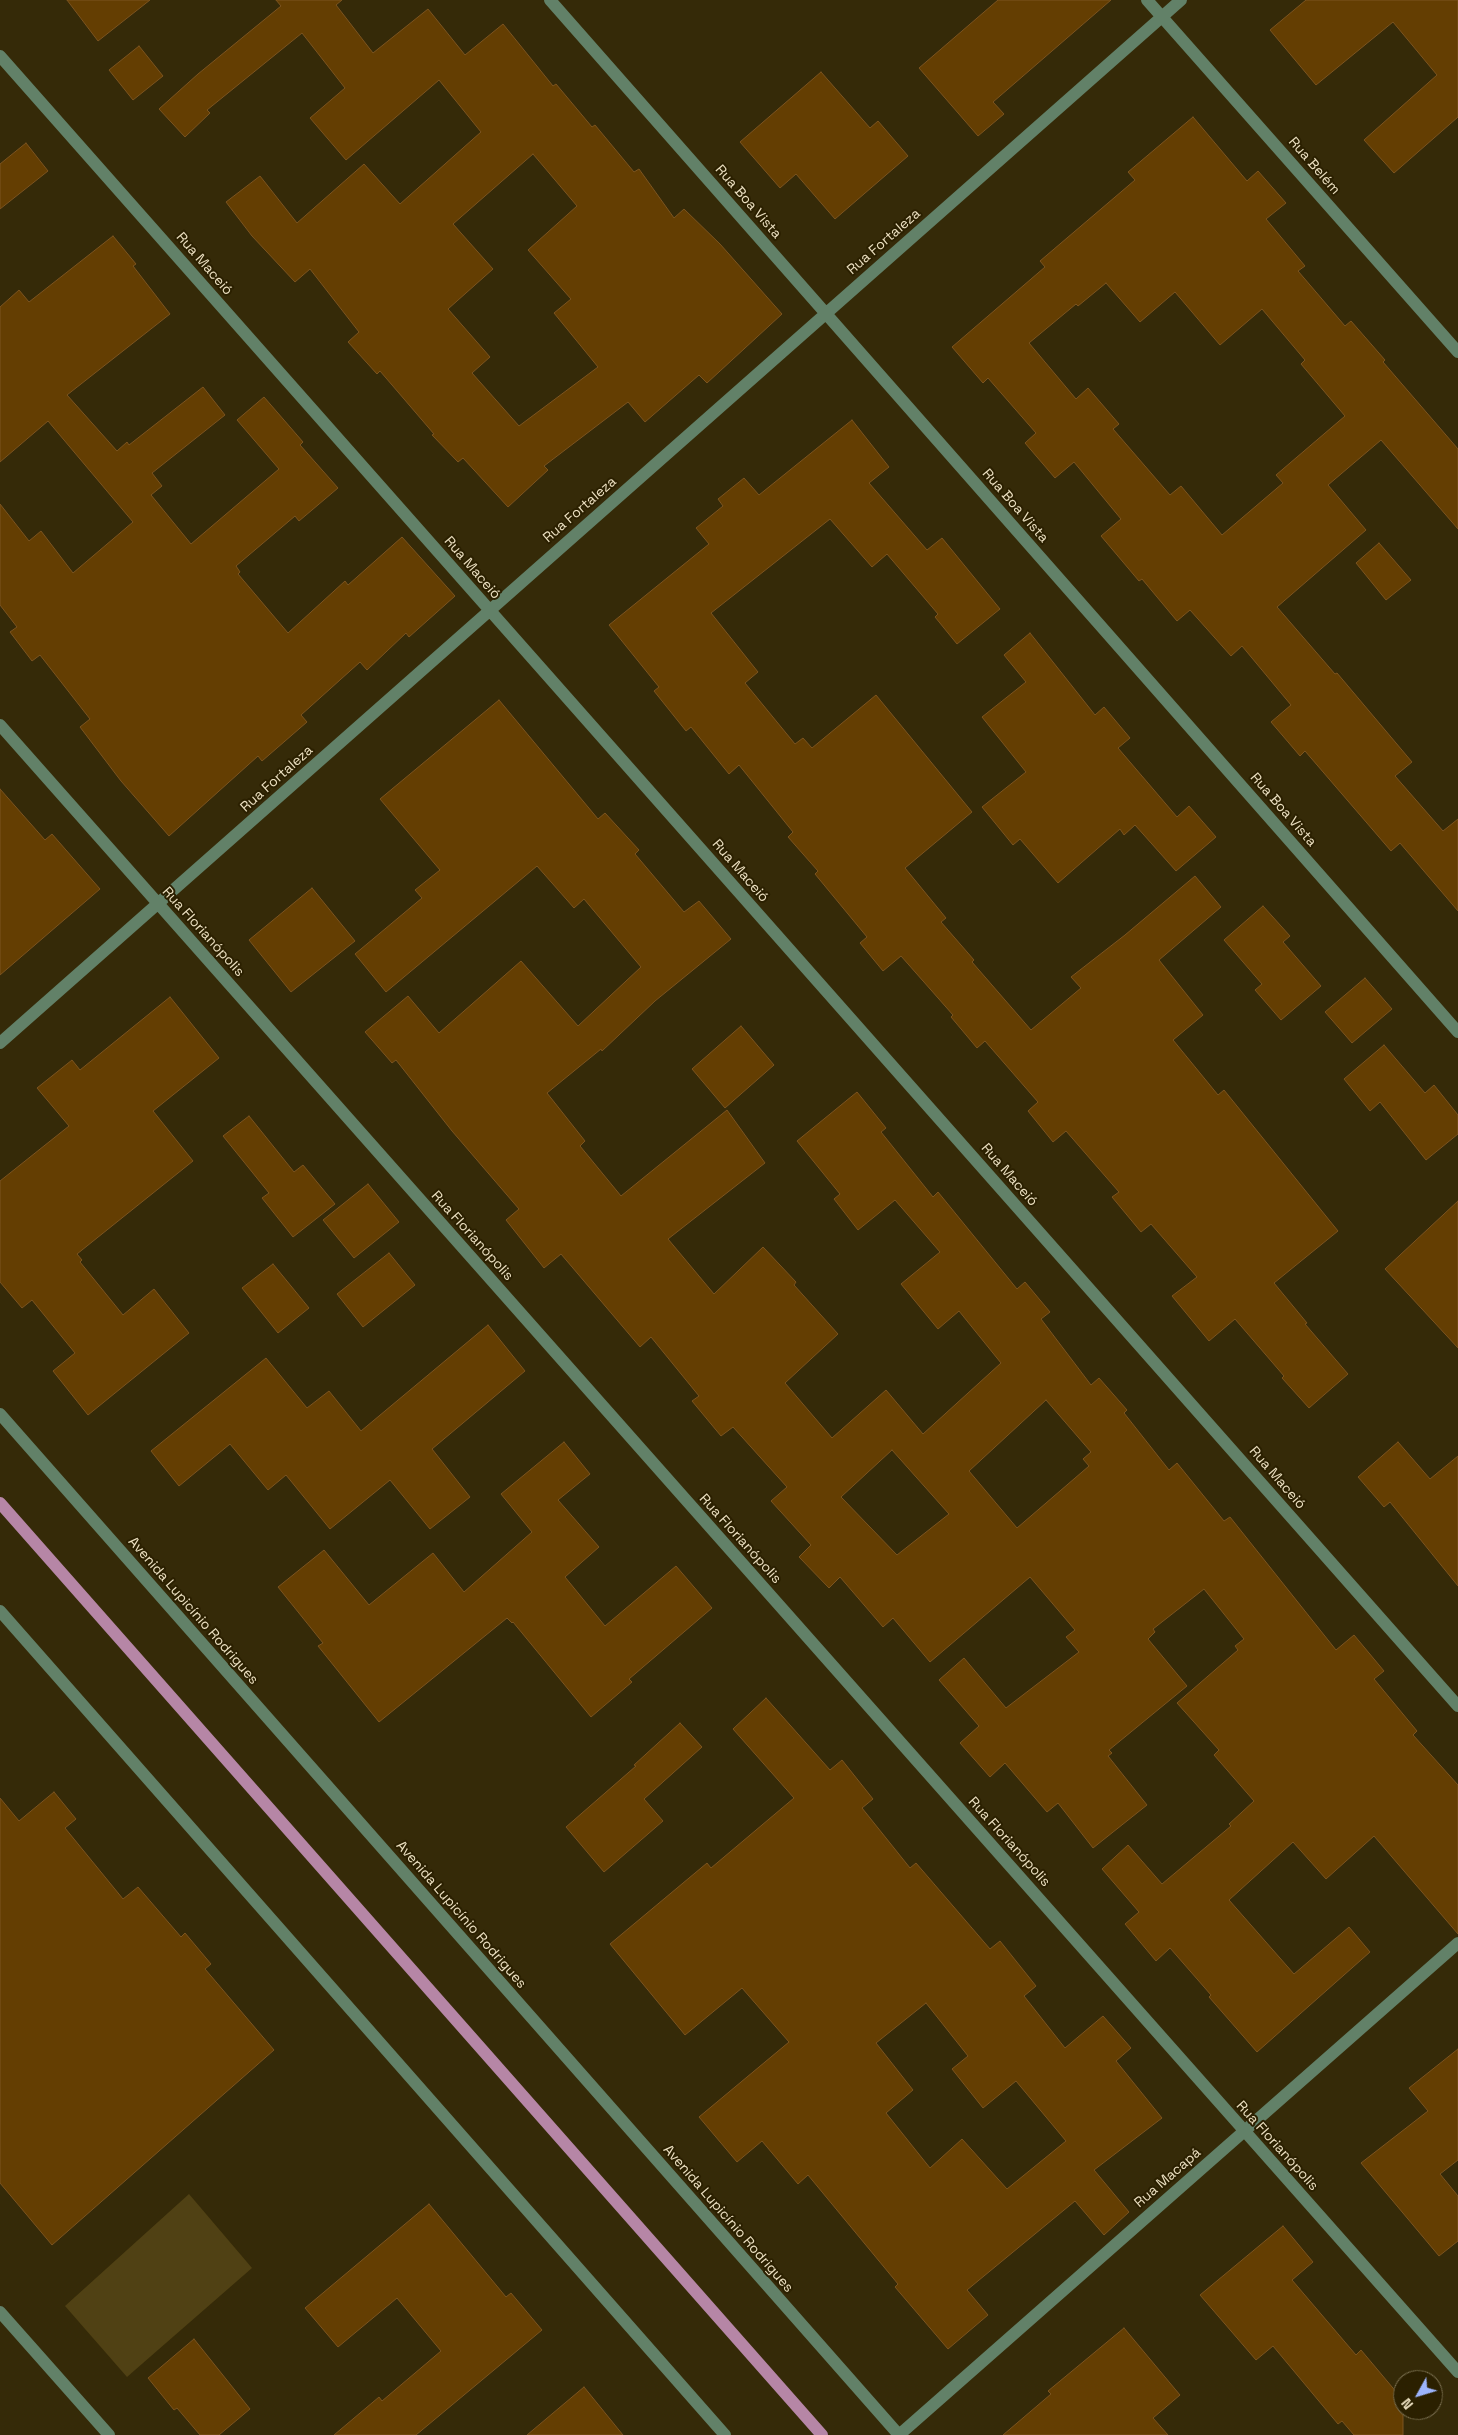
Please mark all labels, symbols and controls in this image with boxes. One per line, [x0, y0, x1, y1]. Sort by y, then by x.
street label: Rua Belém [1285, 134, 1343, 198]
street label: Rua Boa Vista [711, 162, 785, 242]
street label: Rua Fortaleza [844, 206, 924, 278]
street label: Rua Maceió [172, 229, 236, 299]
street label: Rua Boa Vista [978, 466, 1052, 546]
street label: Rua Fortaleza [540, 474, 620, 546]
street label: Rua Maceió [440, 533, 504, 603]
street label: Rua Fortaleza [237, 742, 317, 816]
street label: Rua Boa Vista [1246, 770, 1320, 850]
street label: Rua Maceió [708, 836, 772, 906]
street label: Rua Florianópolis [158, 884, 248, 980]
street label: Rua Maceió [977, 1140, 1041, 1210]
street label: Rua Florianópolis [427, 1188, 517, 1284]
street label: Rua Maceió [1245, 1443, 1309, 1513]
street label: Rua Florianópolis [695, 1491, 785, 1587]
street label: Avenida Lupicínio Rodrigues [124, 1534, 262, 1688]
street label: Rua Florianópolis [964, 1794, 1054, 1890]
street label: Avenida Lupicínio Rodrigues [392, 1838, 530, 1992]
street label: Rua Florianópolis [1232, 2098, 1322, 2194]
street label: Avenida Lupicínio Rodrigues [659, 2142, 797, 2296]
street label: Rua Macapá [1131, 2145, 1205, 2211]
north arrow [1393, 2370, 1443, 2420]
text: N [1397, 2395, 1417, 2413]

